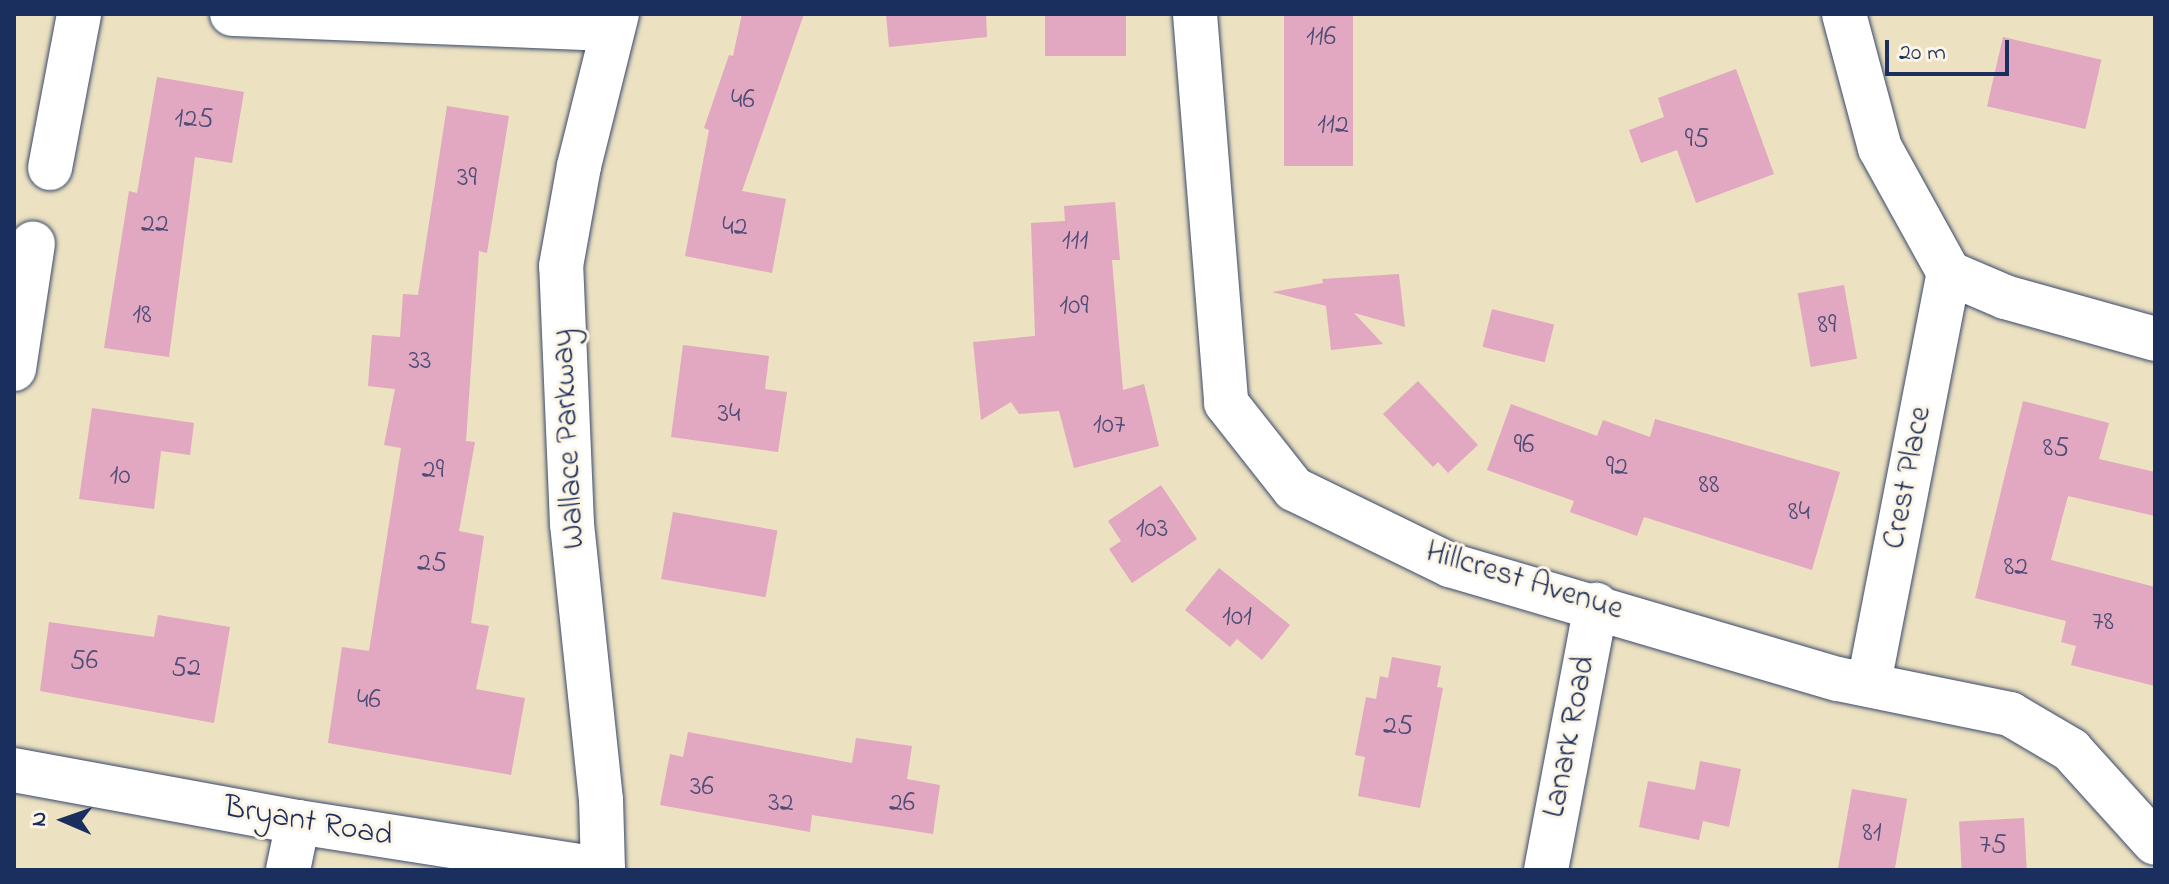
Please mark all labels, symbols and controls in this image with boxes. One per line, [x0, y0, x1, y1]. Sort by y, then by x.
house number: 116 [1306, 21, 1336, 55]
scale bar [1889, 24, 2013, 74]
text: 20 m [1899, 36, 1946, 71]
house number: 46 [731, 84, 755, 118]
house number: 125 [175, 103, 213, 137]
house number: 112 [1317, 109, 1349, 143]
house number: 95 [1685, 123, 1709, 157]
house number: 39 [457, 162, 477, 196]
house number: 22 [141, 208, 169, 242]
house number: 42 [722, 211, 748, 245]
house number: 111 [1062, 225, 1088, 259]
house number: 109 [1059, 290, 1089, 324]
house number: 18 [132, 299, 152, 333]
house number: 89 [1818, 309, 1836, 343]
street label: Wallace Parkway [545, 328, 595, 550]
house number: 33 [408, 345, 432, 379]
house number: 34 [717, 398, 741, 432]
street label: Crest Place [1876, 403, 1942, 553]
house number: 107 [1093, 409, 1125, 443]
house number: 96 [1514, 429, 1534, 463]
house number: 85 [2043, 432, 2069, 466]
house number: 92 [1606, 451, 1628, 485]
house number: 29 [422, 454, 444, 488]
house number: 10 [110, 460, 130, 494]
house number: 88 [1699, 469, 1719, 503]
house number: 84 [1788, 496, 1810, 530]
house number: 103 [1136, 513, 1168, 547]
street label: Hillcrest Avenue [1421, 534, 1627, 630]
house number: 25 [417, 547, 447, 581]
house number: 82 [2004, 551, 2028, 585]
house number: 101 [1222, 601, 1252, 635]
house number: 78 [2092, 606, 2114, 640]
house number: 56 [70, 645, 98, 679]
house number: 52 [171, 652, 201, 686]
street label: Lanark Road [1537, 653, 1605, 821]
house number: 46 [357, 684, 381, 718]
house number: 25 [1383, 710, 1413, 744]
house number: 36 [690, 771, 714, 805]
north arrow [24, 780, 104, 860]
house number: 32 [768, 787, 794, 821]
house number: 26 [889, 787, 915, 821]
street label: Bryant Road [221, 789, 395, 857]
text: N [24, 811, 56, 827]
house number: 81 [1862, 817, 1882, 851]
house number: 75 [1979, 829, 2007, 863]

